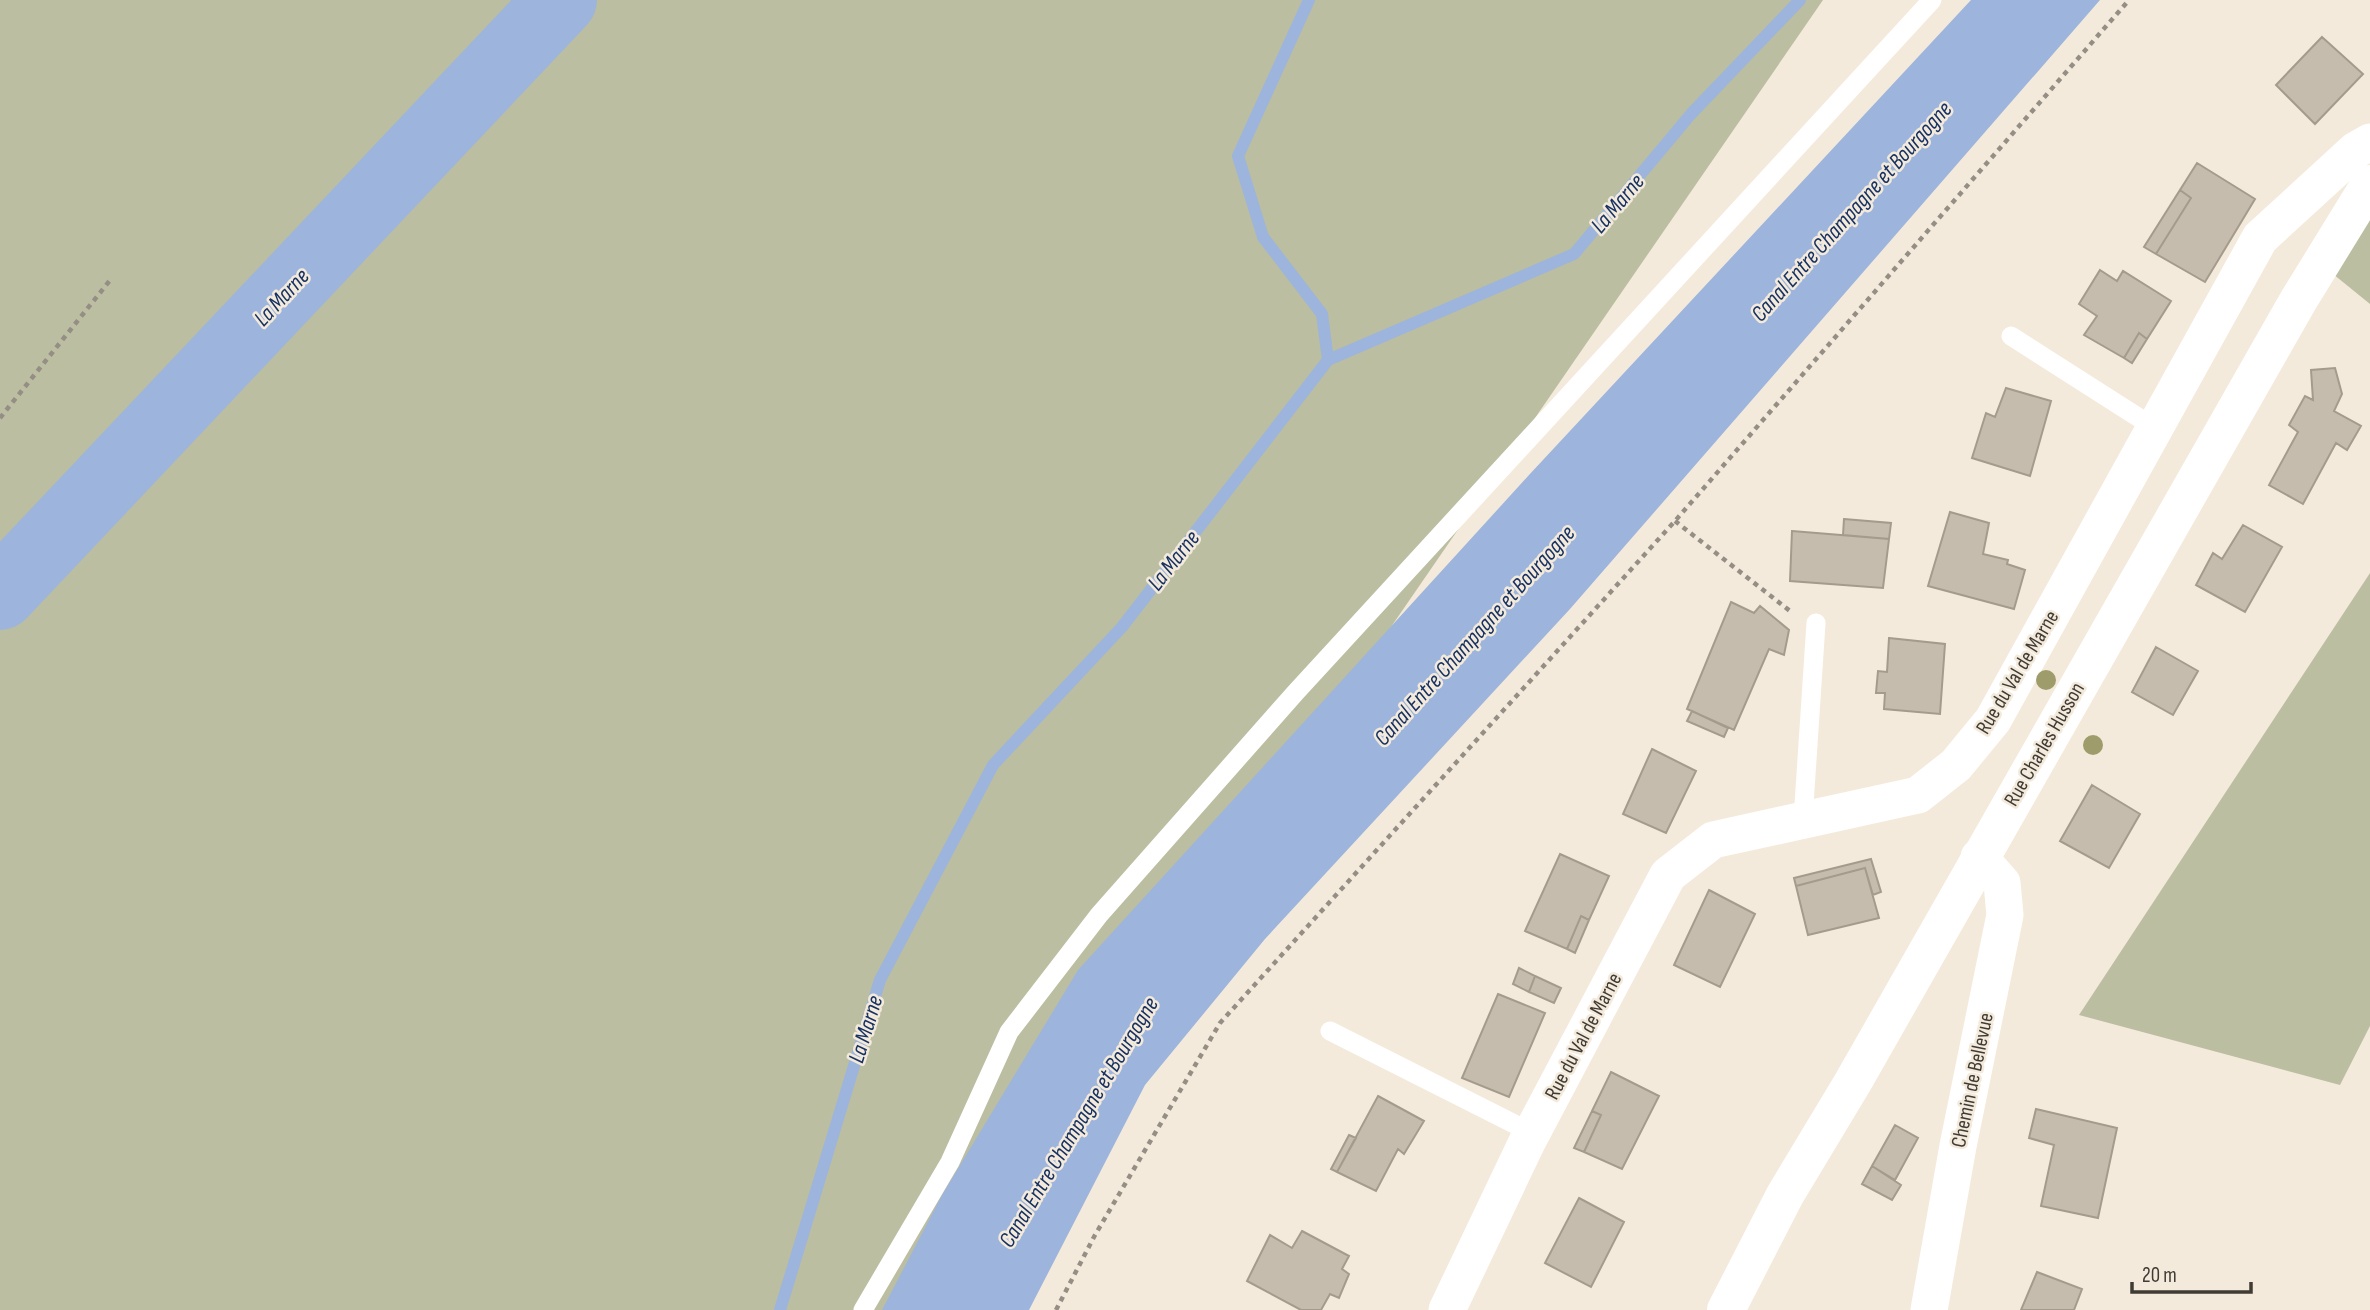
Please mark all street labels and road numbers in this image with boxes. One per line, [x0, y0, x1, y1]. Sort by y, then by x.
street label: Rue du Val de Marne [1971, 606, 2064, 739]
street label: Rue Charles Husson [1999, 678, 2090, 811]
street label: Rue du Val de Marne [1540, 969, 1627, 1104]
street label: Chemin de Bellevue [1946, 1010, 1999, 1150]

